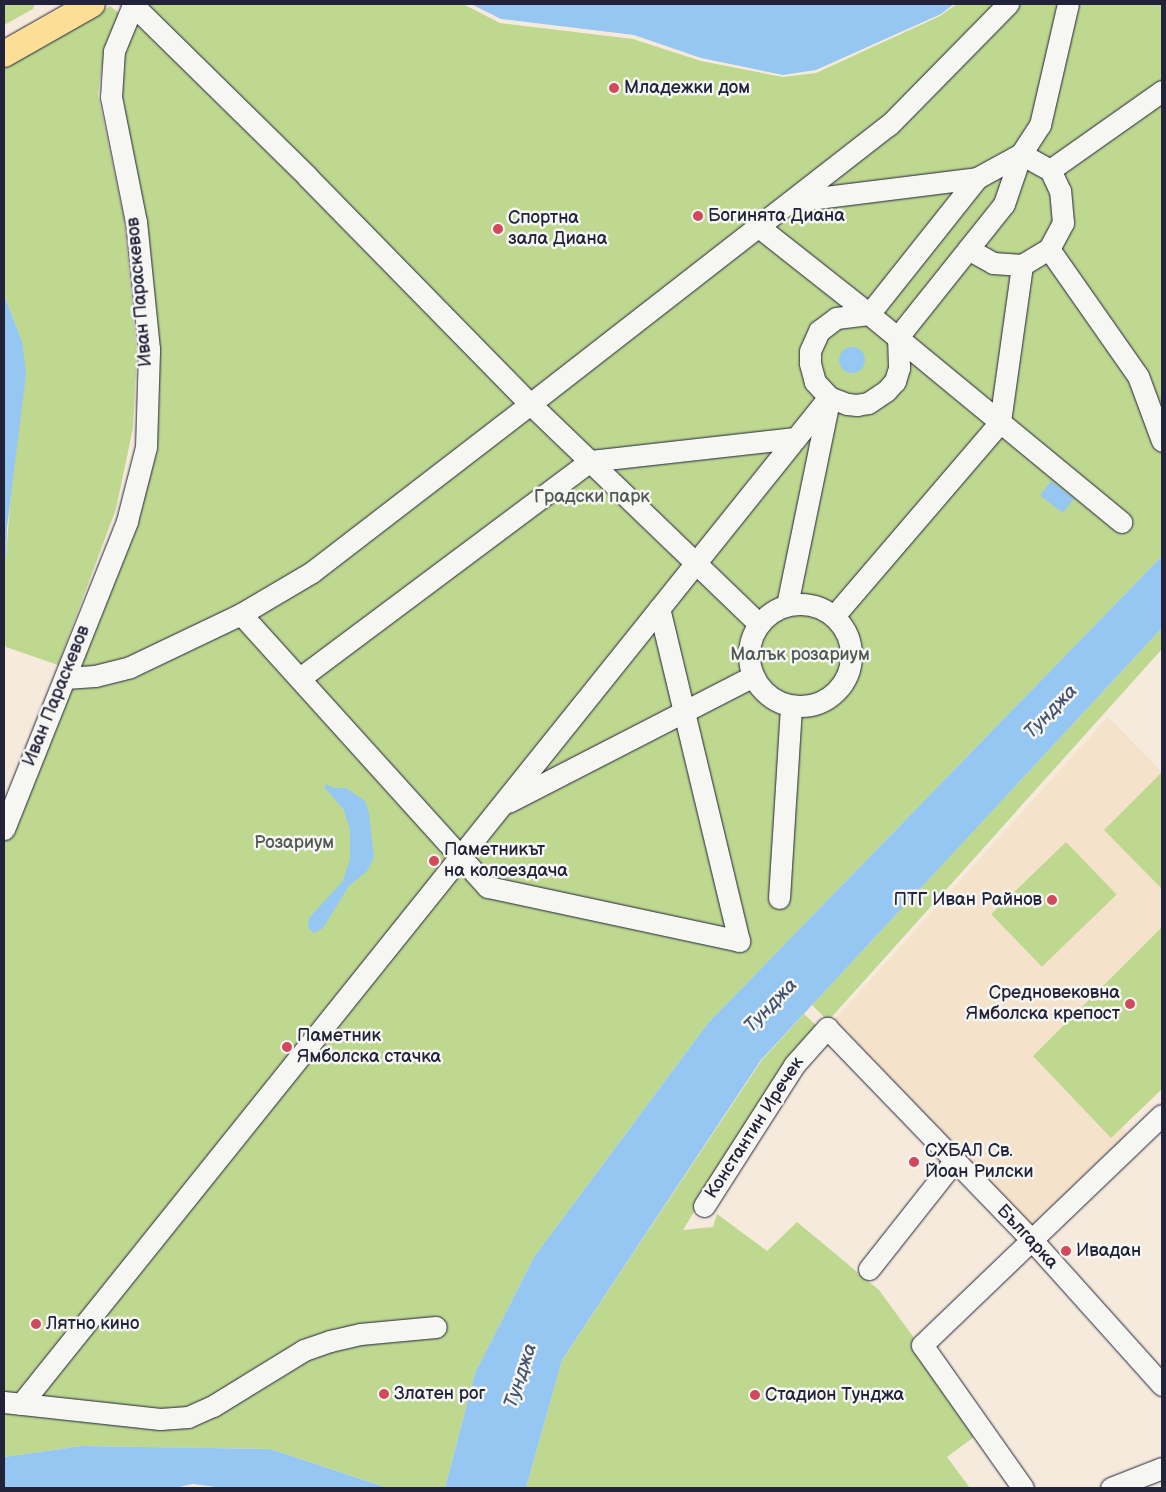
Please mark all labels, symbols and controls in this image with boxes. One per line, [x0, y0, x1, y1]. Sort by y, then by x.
place label: Младежки дом [624, 77, 750, 99]
marker: Младежки дом [608, 82, 620, 94]
place label: Богинята Диана [708, 205, 845, 227]
place label: Спортна зала Диана [508, 208, 607, 250]
marker: Богинята Диана [692, 210, 704, 222]
street label: Иван Параскевов [123, 216, 157, 368]
marker: Спортна зала Диана [492, 223, 504, 235]
park label: Градски парк [534, 486, 650, 508]
street label: Иван Параскевов [19, 622, 95, 770]
park label: Малък розариум [730, 644, 870, 666]
water label: Тунджа [1020, 680, 1082, 744]
park label: Розариум [254, 832, 334, 854]
place label: Паметникът на колоездача [444, 840, 568, 882]
marker: Паметникът на колоездача [428, 855, 440, 867]
place label: ПТГ Иван Райнов [894, 889, 1042, 911]
marker: ПТГ Иван Райнов [1046, 894, 1058, 906]
water label: Тунджа [740, 974, 802, 1038]
place label: Средновековна Ямболска крепост [966, 983, 1120, 1026]
marker: Средновековна Ямболска крепост [1124, 998, 1136, 1010]
place label: Паметник Ямболска стачка [297, 1026, 441, 1068]
marker: Паметник Ямболска стачка [281, 1041, 293, 1053]
street label: Константин Иречек [701, 1053, 809, 1203]
place label: СХБАЛ Св. Йоан Рилски [925, 1141, 1033, 1184]
marker: СХБАЛ Св. Йоан Рилски [907, 1155, 921, 1169]
street label: Българка [992, 1200, 1062, 1274]
place label: Ивадан [1076, 1240, 1141, 1262]
marker: Ивадан [1060, 1245, 1072, 1257]
place label: Лятно кино [46, 1313, 139, 1335]
marker: Лятно кино [30, 1318, 42, 1330]
water label: Тунджа [500, 1341, 542, 1411]
place label: Златен рог [394, 1383, 485, 1405]
place label: Стадион Тунджа [765, 1384, 904, 1406]
marker: Златен рог [378, 1388, 390, 1400]
marker: Стадион Тунджа [749, 1389, 761, 1401]

